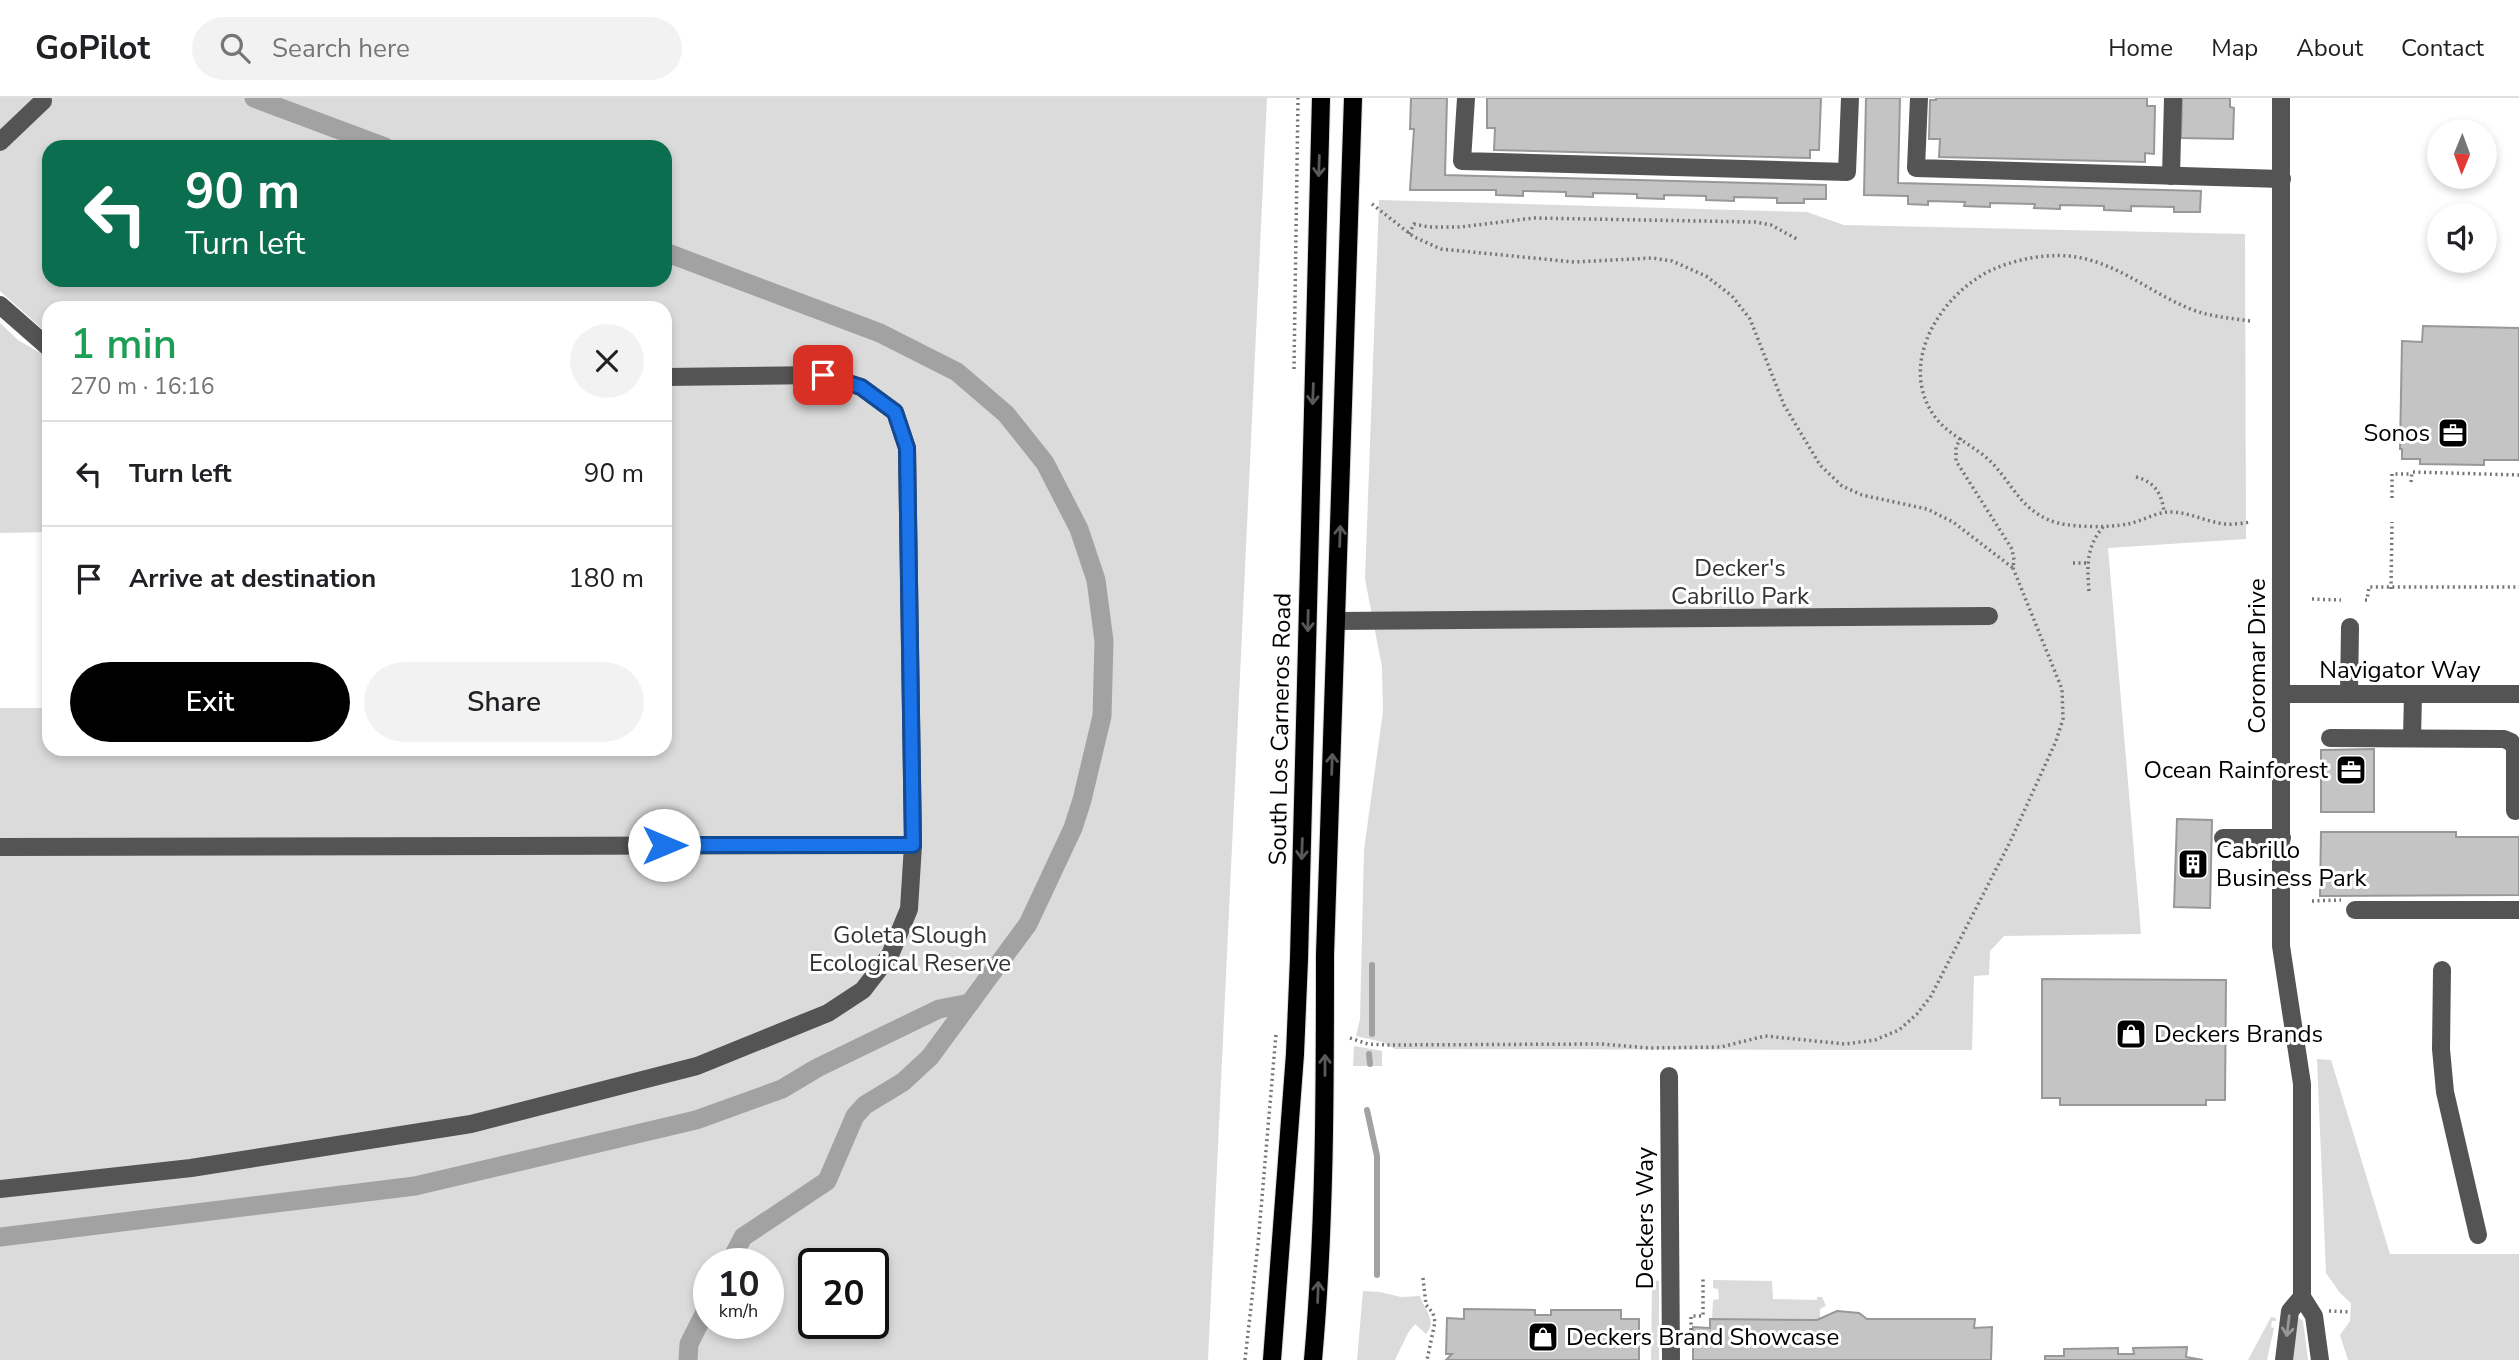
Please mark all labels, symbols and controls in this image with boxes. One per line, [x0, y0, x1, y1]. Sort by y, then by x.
search box [192, 17, 682, 80]
text: GoPilot [35, 26, 150, 71]
icon: search [216, 29, 254, 67]
text: Search here [272, 31, 410, 66]
text: Home [2108, 32, 2173, 64]
text: Map [2211, 32, 2258, 64]
text: About [2296, 32, 2363, 64]
text: Contact [2401, 32, 2484, 64]
north arrow [2427, 119, 2497, 189]
map controls [2427, 119, 2497, 273]
one-way arrow [1312, 154, 1326, 177]
text: 90 m [185, 158, 300, 225]
icon: left [70, 168, 161, 259]
button: sound [2427, 203, 2497, 273]
text: Turn left [185, 222, 305, 265]
text: 1 min [70, 316, 177, 373]
button: close [570, 324, 644, 398]
pin [793, 345, 853, 405]
icon: arrive [804, 356, 842, 394]
text: 270 m · 16:16 [70, 371, 215, 402]
one-way arrow [1306, 382, 1319, 405]
office icon: Sonos [2436, 416, 2470, 450]
place label: Sonos [2363, 417, 2430, 449]
icon: left [70, 455, 108, 493]
text: Turn left [129, 456, 232, 491]
text: 90 m [584, 456, 644, 491]
one-way arrow [1333, 525, 1347, 548]
park label: Decker's Cabrillo Park [1671, 552, 1810, 612]
icon: arrive [70, 560, 108, 598]
text: Arrive at destination [129, 561, 376, 596]
text: 180 m [568, 561, 644, 596]
street label: Coromar Drive [2241, 578, 2273, 734]
street label: South Los Carneros Road [1262, 592, 1298, 866]
one-way arrow [1301, 609, 1314, 632]
street label: Navigator Way [2319, 654, 2481, 686]
button: Exit [70, 662, 350, 742]
button: Share [364, 662, 644, 742]
one-way arrow [1326, 752, 1339, 775]
office icon: Ocean Rainforest [2334, 753, 2368, 787]
place label: Ocean Rainforest [2143, 754, 2329, 786]
position arrow [627, 808, 701, 882]
place label: Cabrillo Business Park [2216, 834, 2367, 894]
one-way arrow [1295, 837, 1309, 860]
building icon: Cabrillo Business Park [2176, 847, 2210, 881]
park label: Goleta Slough Ecological Reserve [809, 919, 1011, 979]
shop icon: Deckers Brands [2114, 1017, 2148, 1051]
place label: Deckers Brands [2154, 1018, 2323, 1050]
one-way arrow [1318, 1053, 1332, 1076]
street label: Deckers Way [1629, 1146, 1661, 1289]
speed limit sign: 20 [798, 1248, 889, 1339]
text: 10 [717, 1261, 760, 1308]
one-way arrow [1311, 1281, 1325, 1304]
text: km/h [719, 1299, 758, 1323]
one-way arrow [2281, 1314, 2294, 1337]
shop icon: Deckers Brand Showcase [1526, 1320, 1560, 1354]
place label: Deckers Brand Showcase [1566, 1321, 1839, 1353]

